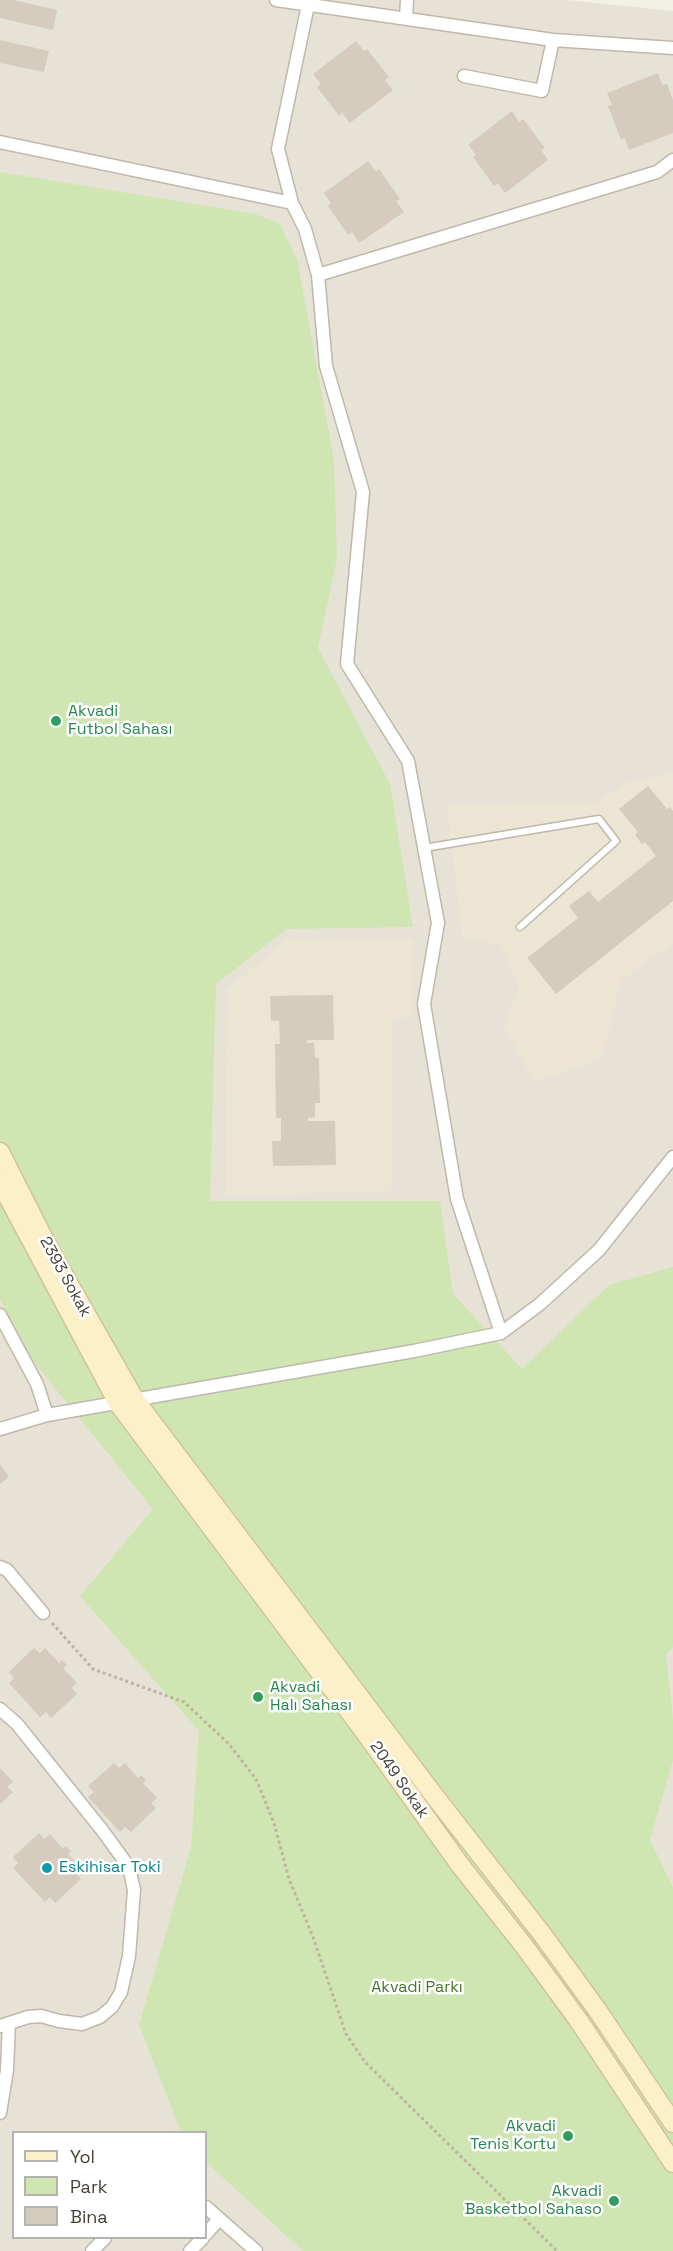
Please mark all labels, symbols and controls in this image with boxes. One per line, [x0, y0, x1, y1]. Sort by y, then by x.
place label: Akvadi Futbol Sahası [68, 702, 172, 740]
marker: Akvadi Futbol Sahası [49, 714, 63, 728]
street label: 2393 Sokak [35, 1234, 95, 1320]
place label: Akvadi Halı Sahası [270, 1678, 352, 1716]
marker: Akvadi Halı Sahası [251, 1690, 265, 1704]
street label: 2049 Sokak [365, 1738, 433, 1822]
place label: Eskihisar Toki [59, 1858, 161, 1878]
marker: Eskihisar Toki [40, 1861, 54, 1875]
park label: Akvadi Parkı [371, 1978, 463, 1998]
place label: Akvadi Tenis Kortu [470, 2117, 556, 2155]
marker: Akvadi Tenis Kortu [561, 2129, 575, 2143]
legend [12, 2131, 207, 2239]
text: Yol [70, 2145, 95, 2168]
text: Park [70, 2175, 107, 2198]
place label: Akvadi Basketbol Sahaso [465, 2182, 602, 2220]
marker: Akvadi Basketbol Sahaso [607, 2194, 621, 2208]
text: Bina [70, 2205, 108, 2228]

